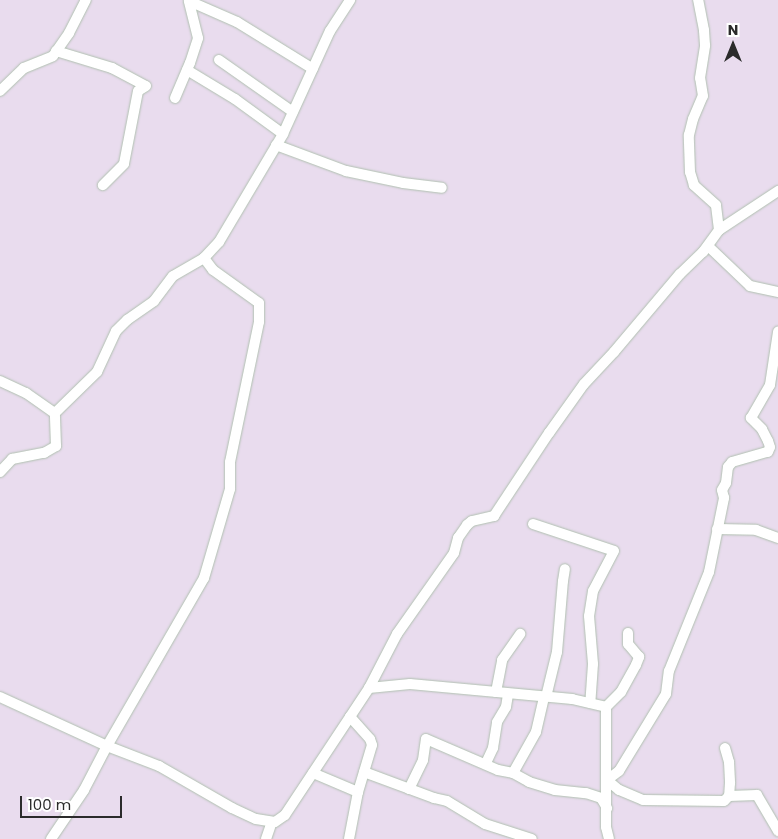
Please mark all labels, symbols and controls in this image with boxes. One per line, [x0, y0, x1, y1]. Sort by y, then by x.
north arrow [708, 20, 758, 70]
text: N [728, 20, 738, 40]
scale bar [22, 786, 125, 818]
text: 100 m [28, 794, 71, 815]

